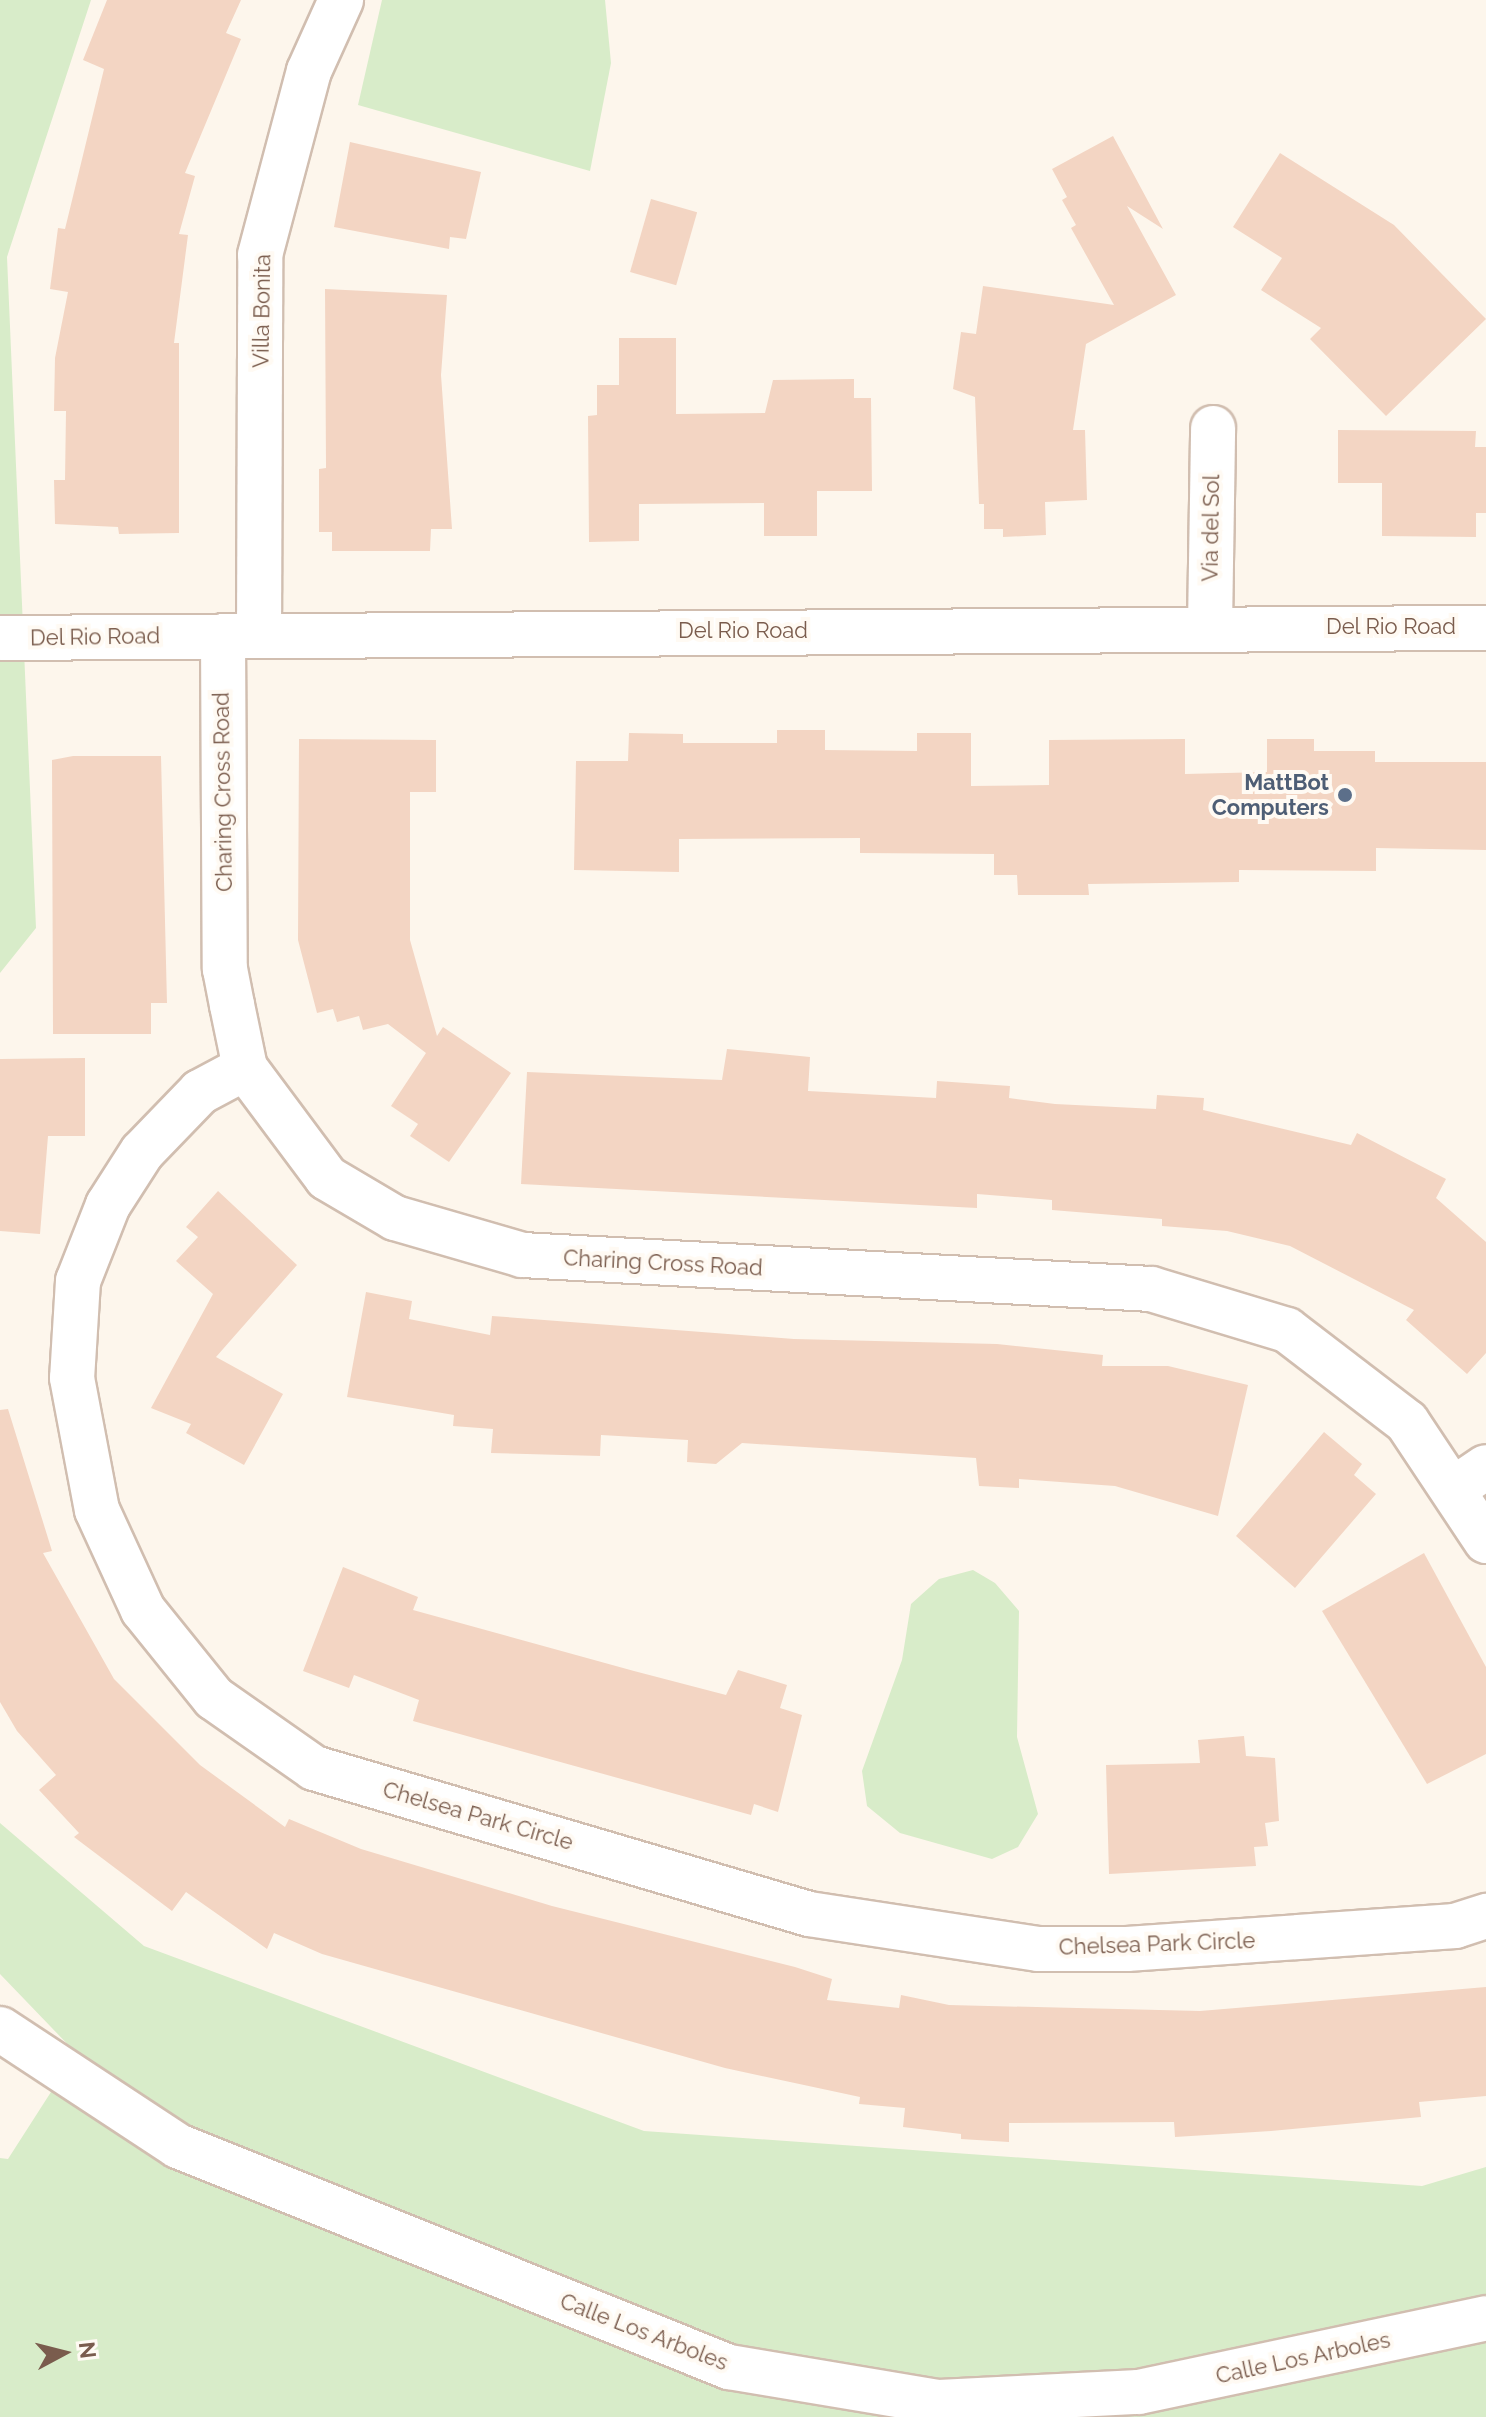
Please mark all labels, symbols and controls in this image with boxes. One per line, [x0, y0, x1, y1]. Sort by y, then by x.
street label: Villa Bonita [248, 254, 276, 368]
street label: Via del Sol [1197, 474, 1225, 582]
street label: Del Rio Road [1326, 614, 1456, 640]
street label: Del Rio Road [678, 618, 808, 644]
street label: Del Rio Road [29, 623, 161, 651]
street label: Charing Cross Road [208, 692, 238, 892]
place label: MattBot Computers [1212, 769, 1329, 820]
marker: MattBot Computers [1336, 786, 1354, 804]
street label: Charing Cross Road [563, 1245, 763, 1281]
street label: Chelsea Park Circle [380, 1776, 576, 1856]
street label: Chelsea Park Circle [1058, 1927, 1256, 1961]
street label: Calle Los Arboles [556, 2288, 732, 2376]
north arrow [24, 2313, 104, 2393]
street label: Calle Los Arboles [1213, 2327, 1393, 2389]
text: N [74, 2340, 102, 2360]

